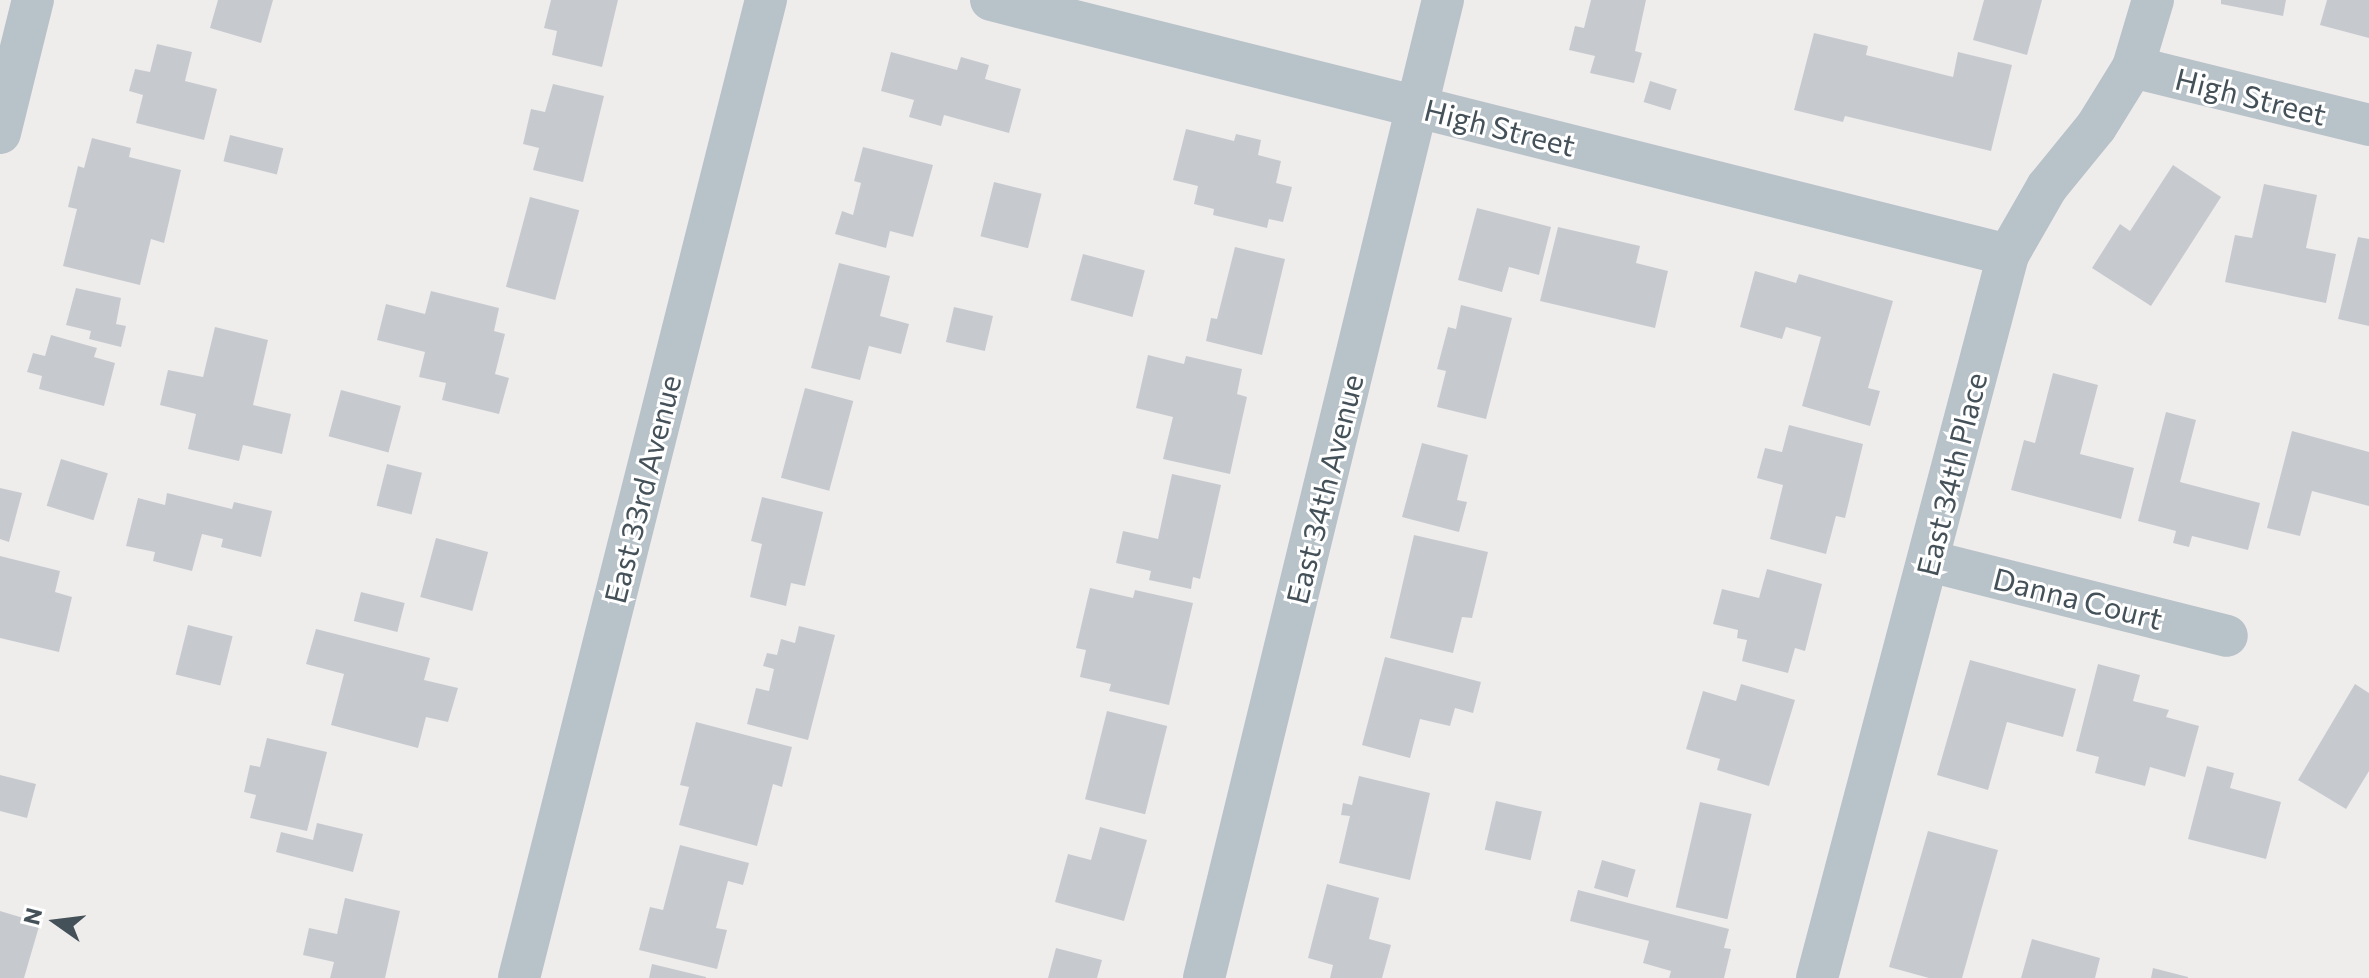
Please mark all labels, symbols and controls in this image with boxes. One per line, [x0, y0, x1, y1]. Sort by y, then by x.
street label: High Street [2172, 60, 2330, 132]
street label: High Street [1421, 91, 1579, 163]
street label: East 34th Place [1908, 369, 1994, 579]
street label: East 34th Avenue [1278, 370, 1370, 608]
street label: East 33rd Avenue [596, 371, 688, 607]
street label: Danna Court [1990, 560, 2166, 636]
north arrow [16, 882, 96, 962]
text: N [17, 905, 47, 927]

